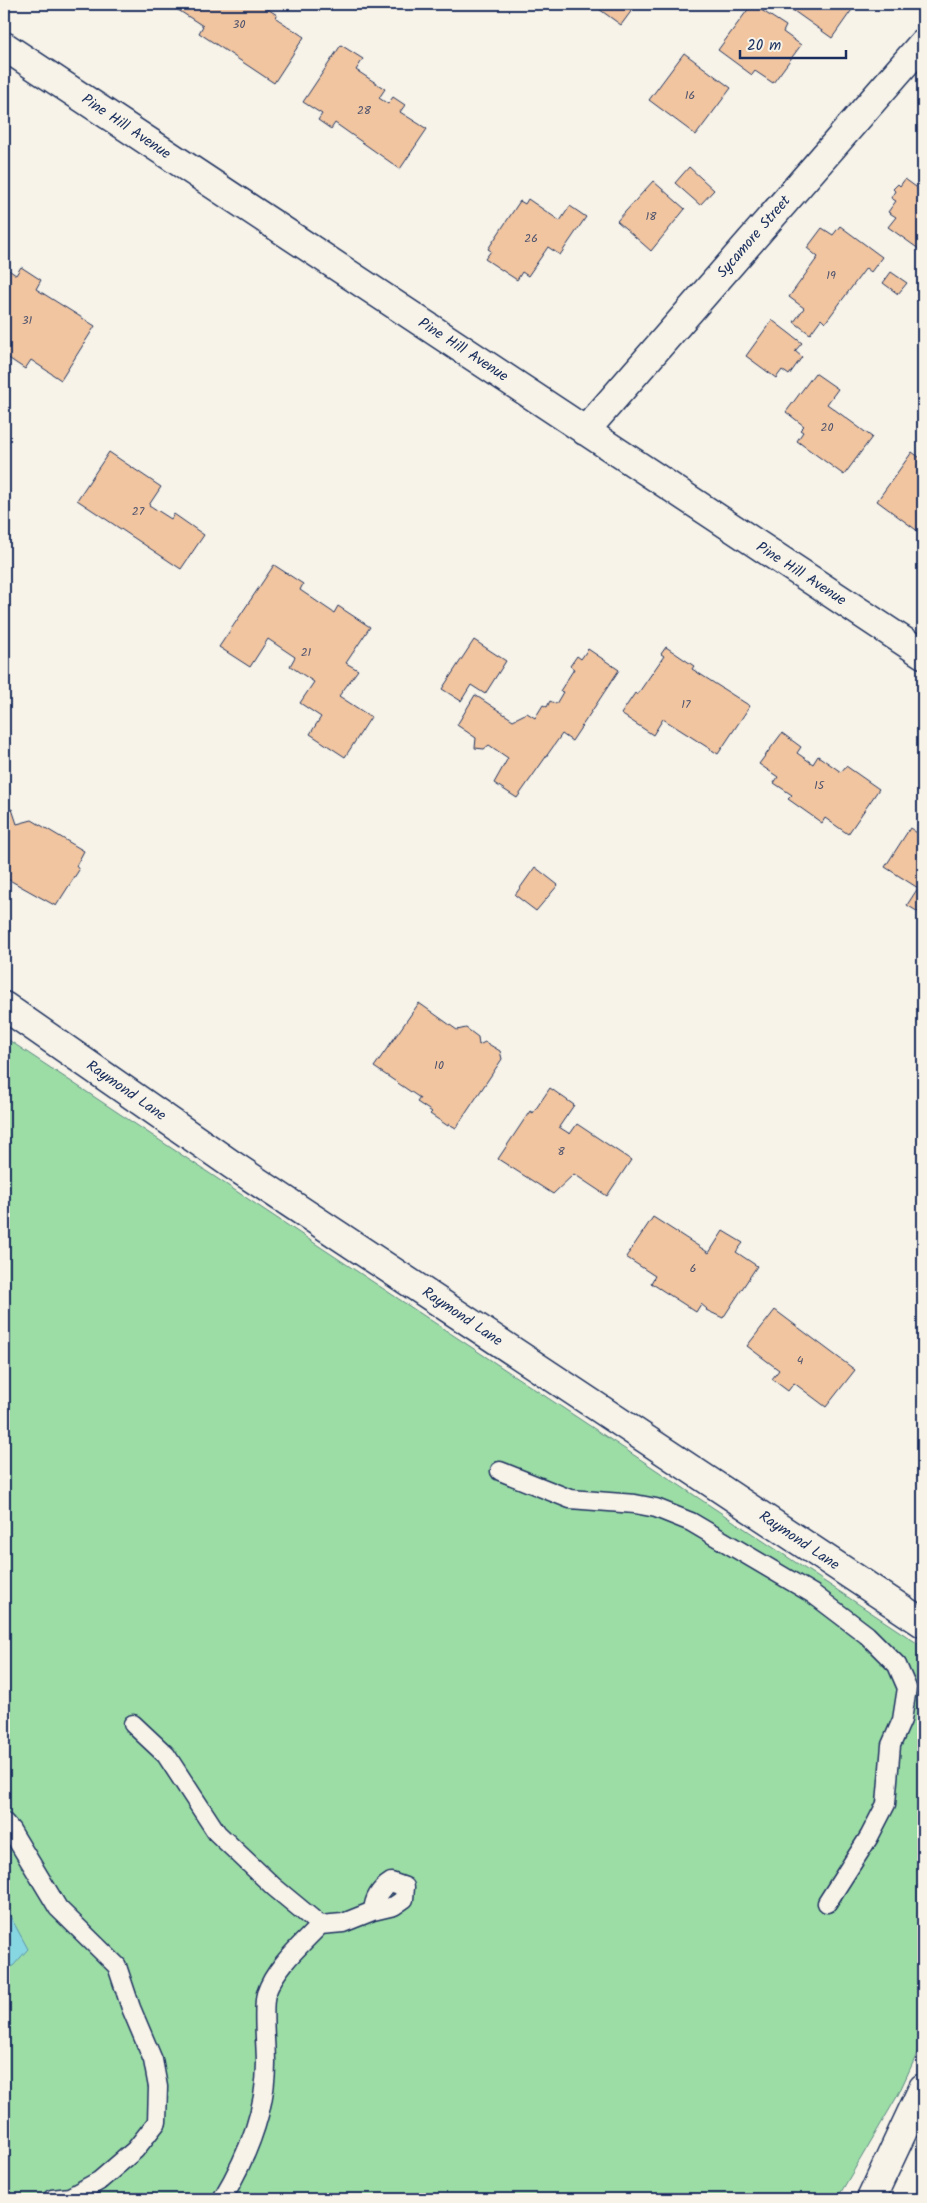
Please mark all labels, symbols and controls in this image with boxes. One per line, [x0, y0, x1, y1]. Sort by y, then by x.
house number: 30 [233, 15, 245, 34]
scale bar [740, 28, 846, 60]
text: 20 m [747, 34, 781, 58]
house number: 16 [685, 86, 695, 105]
street label: Pine Hill Avenue [76, 88, 176, 166]
house number: 28 [357, 101, 372, 120]
street label: Sycamore Street [711, 190, 797, 284]
house number: 18 [646, 207, 657, 226]
house number: 26 [524, 229, 538, 248]
house number: 19 [826, 266, 836, 285]
house number: 31 [22, 311, 33, 330]
street label: Pine Hill Avenue [413, 312, 513, 388]
house number: 20 [821, 418, 833, 437]
house number: 27 [132, 502, 145, 521]
street label: Pine Hill Avenue [751, 536, 851, 612]
house number: 21 [301, 643, 312, 662]
house number: 17 [681, 695, 691, 714]
house number: 15 [814, 776, 826, 795]
street label: Raymond Lane [81, 1054, 171, 1128]
house number: 10 [434, 1056, 444, 1075]
house number: 8 [557, 1142, 565, 1161]
house number: 6 [690, 1259, 696, 1278]
street label: Raymond Lane [417, 1281, 507, 1353]
house number: 4 [797, 1351, 804, 1370]
street label: Raymond Lane [754, 1505, 844, 1577]

